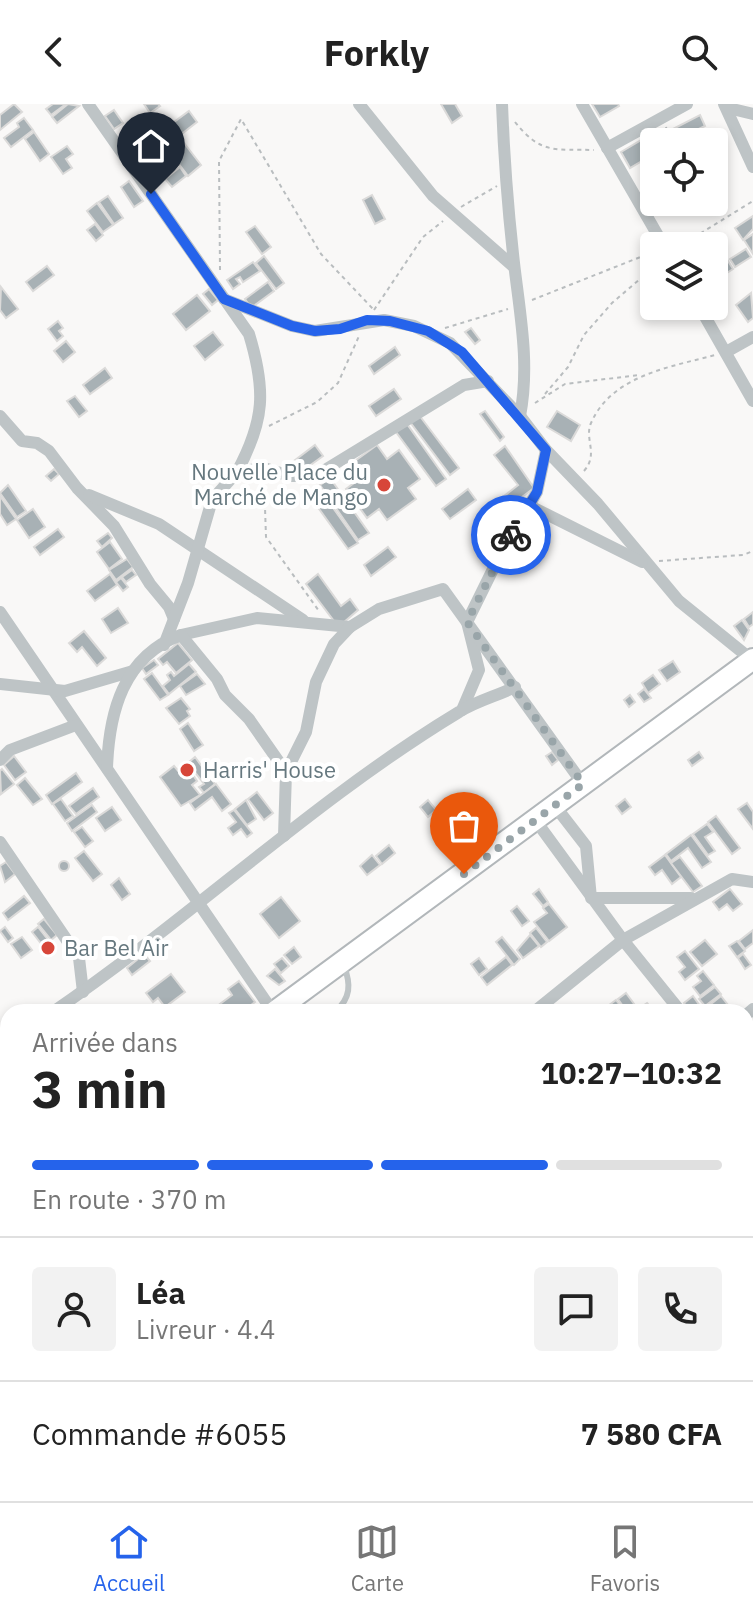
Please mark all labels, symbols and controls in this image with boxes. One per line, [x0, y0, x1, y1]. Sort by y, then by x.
text: Forkly [324, 29, 429, 76]
icon: back [32, 30, 76, 74]
icon: search [677, 30, 721, 74]
pin [117, 112, 185, 194]
icon: home [129, 124, 173, 168]
map controls [640, 128, 728, 320]
button: locate [640, 128, 728, 216]
button: layers [640, 232, 728, 320]
place label: Nouvelle Place du Marché de Mango [191, 457, 368, 511]
marker: Nouvelle Place du Marché de Mango [375, 476, 393, 494]
courier [471, 495, 551, 575]
icon: bike [489, 513, 533, 557]
place label: Harris' House [203, 755, 336, 784]
marker: Harris' House [178, 761, 196, 779]
pin [430, 792, 498, 874]
icon: bag [442, 804, 486, 848]
place label: Bar Bel Air [64, 933, 169, 962]
marker: Bar Bel Air [39, 939, 57, 957]
text: Arrivée dans [32, 1025, 178, 1059]
text: 10:27–10:32 [541, 1053, 722, 1092]
text: 3 min [32, 1055, 168, 1122]
text: En route · 370 m [32, 1182, 226, 1216]
button: person [32, 1267, 116, 1351]
button: chat [534, 1267, 618, 1351]
button: phone [638, 1267, 722, 1351]
text: Léa [136, 1273, 186, 1312]
text: Livreur · 4.4 [136, 1312, 275, 1346]
text: Commande #6055 [32, 1414, 287, 1453]
text: 7 580 CFA [581, 1414, 722, 1453]
tab: Accueil [93, 1520, 165, 1597]
tab: Carte [351, 1520, 404, 1597]
tab: Favoris [590, 1520, 660, 1597]

